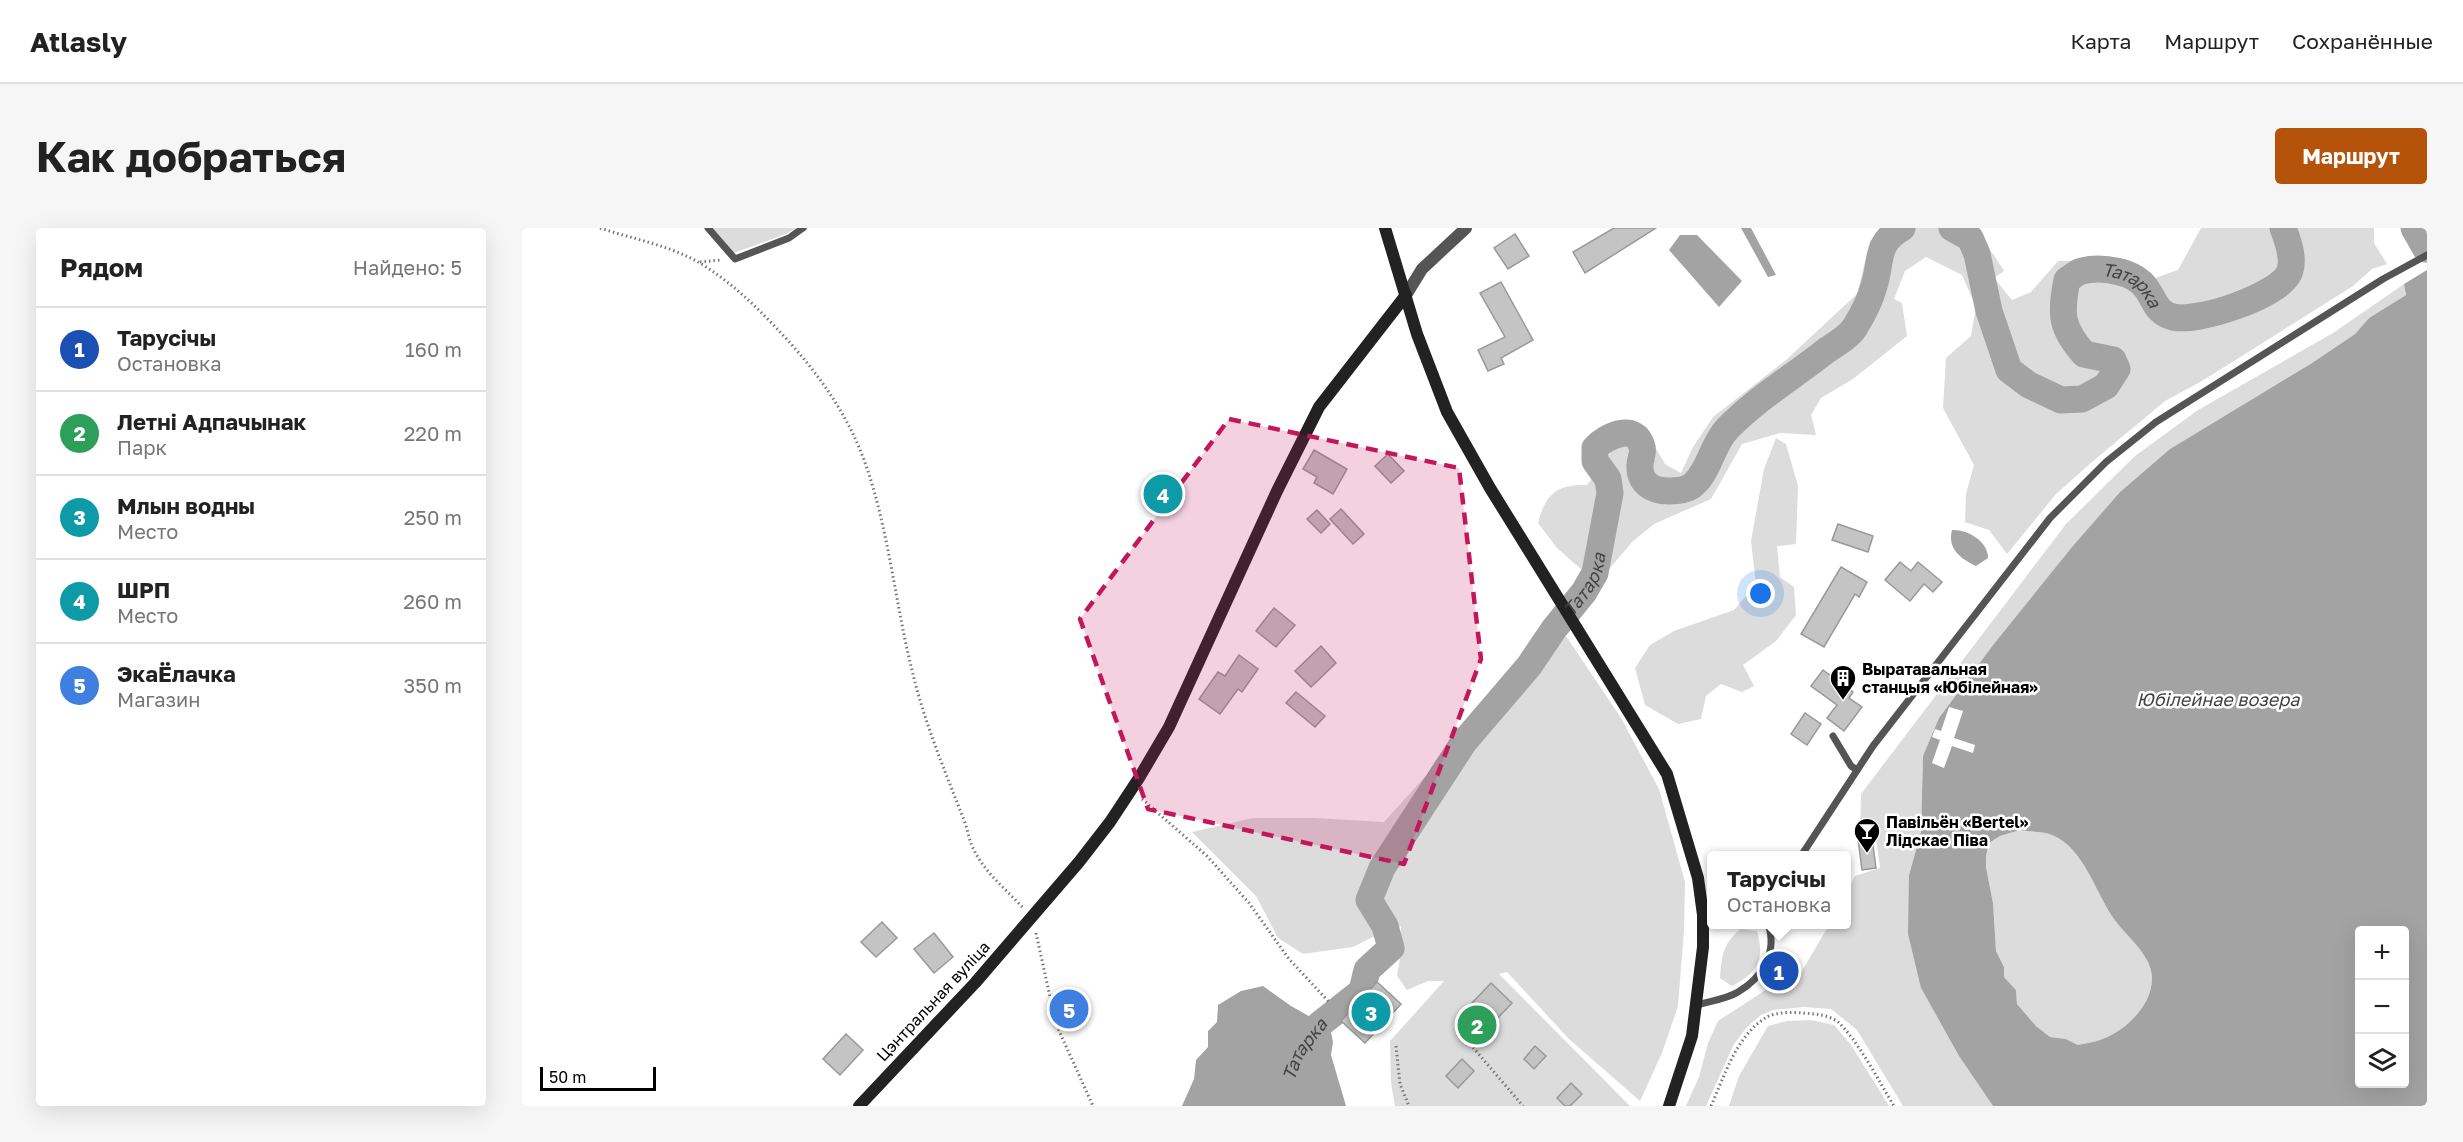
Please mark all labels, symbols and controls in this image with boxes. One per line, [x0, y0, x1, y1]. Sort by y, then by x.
text: Atlasly [30, 25, 127, 58]
text: Карта [2070, 28, 2131, 54]
text: Маршрут [2164, 28, 2259, 54]
text: Сохранённые [2292, 28, 2433, 54]
button: Маршрут [2275, 128, 2427, 184]
text: Как добраться [36, 131, 346, 181]
text: Рядом [60, 252, 143, 283]
text: Найдено: 5 [353, 255, 462, 279]
water label: Татарка [2101, 258, 2167, 312]
text: Тарусічы [117, 324, 216, 351]
text: 1 [74, 337, 85, 361]
text: 160 m [405, 337, 462, 361]
text: Остановка [117, 351, 222, 375]
text: Летні Адпачынак [117, 408, 306, 435]
text: 2 [73, 421, 86, 445]
text: 220 m [404, 421, 462, 445]
text: Парк [117, 435, 167, 459]
pin: 4 [1144, 472, 1182, 516]
text: Млын водны [117, 492, 255, 519]
text: 3 [73, 505, 86, 529]
text: 250 m [404, 505, 462, 529]
text: Место [117, 519, 178, 543]
water label: Татарка [1558, 550, 1610, 620]
text: ШРП [117, 576, 170, 603]
your location [1746, 579, 1775, 608]
text: 4 [73, 589, 86, 613]
text: 260 m [403, 589, 462, 613]
text: Место [117, 603, 178, 627]
place label: Выратавальная станцыя «Юбілейная» [1862, 659, 2038, 697]
text: ЭкаЁлачка [117, 660, 236, 687]
building icon: Выратавальная станцыя «Юбілейная» [1828, 663, 1858, 701]
text: 5 [73, 673, 86, 697]
text: 350 m [404, 673, 462, 697]
text: Магазин [117, 687, 201, 711]
water label: Юбілейнае возера [2137, 688, 2300, 710]
place label: Павільён «Bertel» Лідскае Піва [1886, 812, 2029, 850]
bar icon: Павільён «Bertel» Лідскае Піва [1852, 816, 1882, 854]
popup [1707, 851, 1851, 929]
text: Тарусічы [1727, 865, 1826, 892]
text: Остановка [1727, 892, 1831, 916]
map controls [2355, 926, 2409, 1088]
button: + [2355, 926, 2409, 980]
street label: Цэнтральная вуліца [872, 937, 994, 1065]
pin: 1 [1760, 948, 1798, 994]
button: − [2355, 980, 2409, 1034]
pin: 5 [1050, 986, 1088, 1032]
pin: 3 [1352, 990, 1390, 1034]
pin: 2 [1458, 1002, 1496, 1048]
water label: Татарка [1277, 1013, 1332, 1083]
button: layers [2355, 1034, 2409, 1088]
scale bar [540, 1064, 656, 1092]
text: 50 m [549, 1067, 586, 1087]

